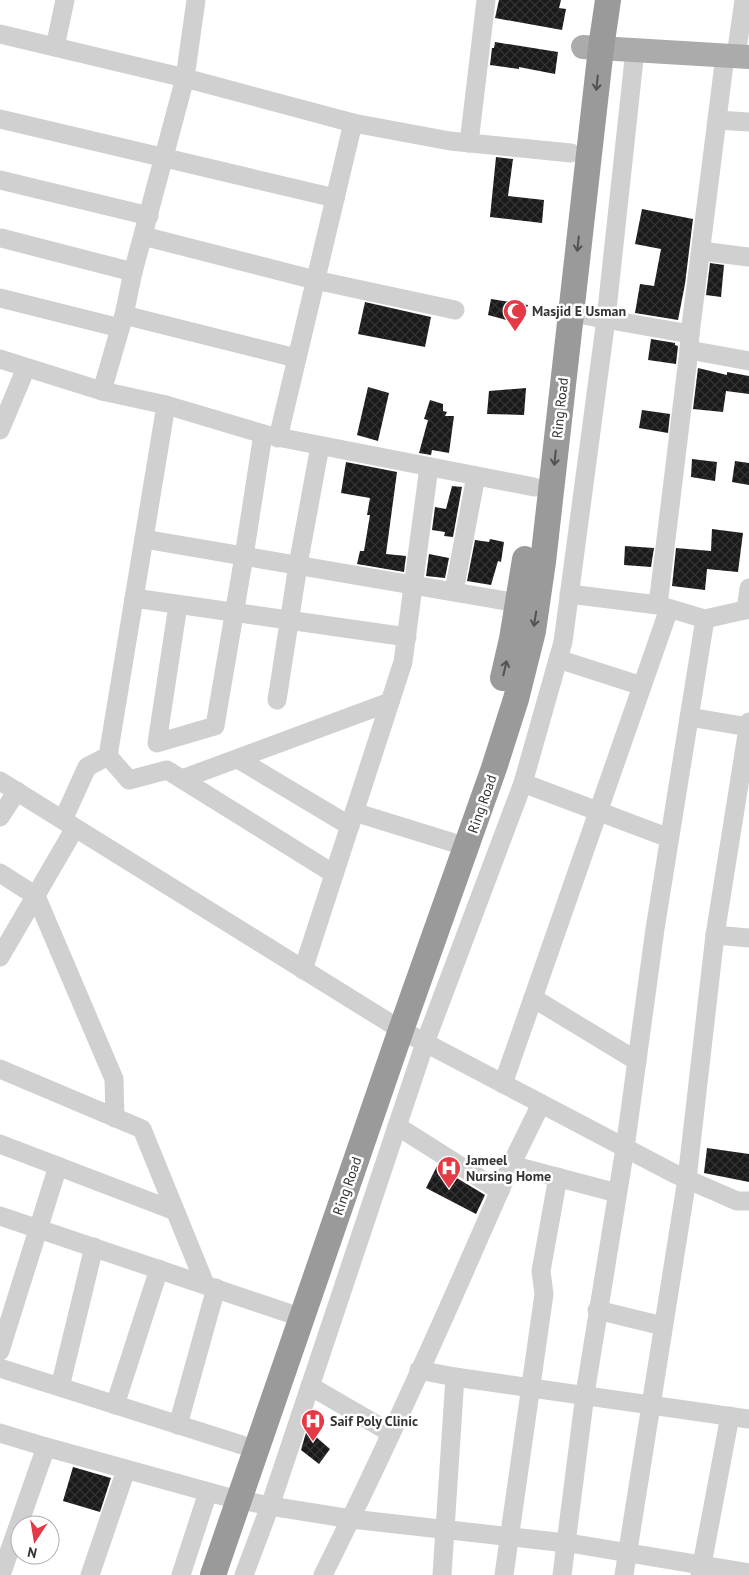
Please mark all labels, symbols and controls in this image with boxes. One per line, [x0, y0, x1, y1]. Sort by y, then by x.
one-way arrow [592, 75, 602, 91]
one-way arrow [573, 236, 583, 252]
mosque icon: Masjid E Usman [502, 298, 528, 332]
place label: Masjid E Usman [532, 302, 626, 320]
street label: Ring Road [548, 377, 572, 439]
one-way arrow [550, 450, 560, 466]
one-way arrow [529, 611, 539, 627]
one-way arrow [501, 660, 510, 676]
street label: Ring Road [464, 772, 500, 836]
place label: Jameel Nursing Home [465, 1151, 551, 1185]
street label: Ring Road [329, 1154, 365, 1218]
hospital icon: Jameel Nursing Home [436, 1155, 462, 1189]
hospital icon: Saif Poly Clinic [300, 1408, 326, 1442]
place label: Saif Poly Clinic [330, 1412, 418, 1430]
north arrow [10, 1515, 60, 1565]
text: N [26, 1543, 39, 1562]

